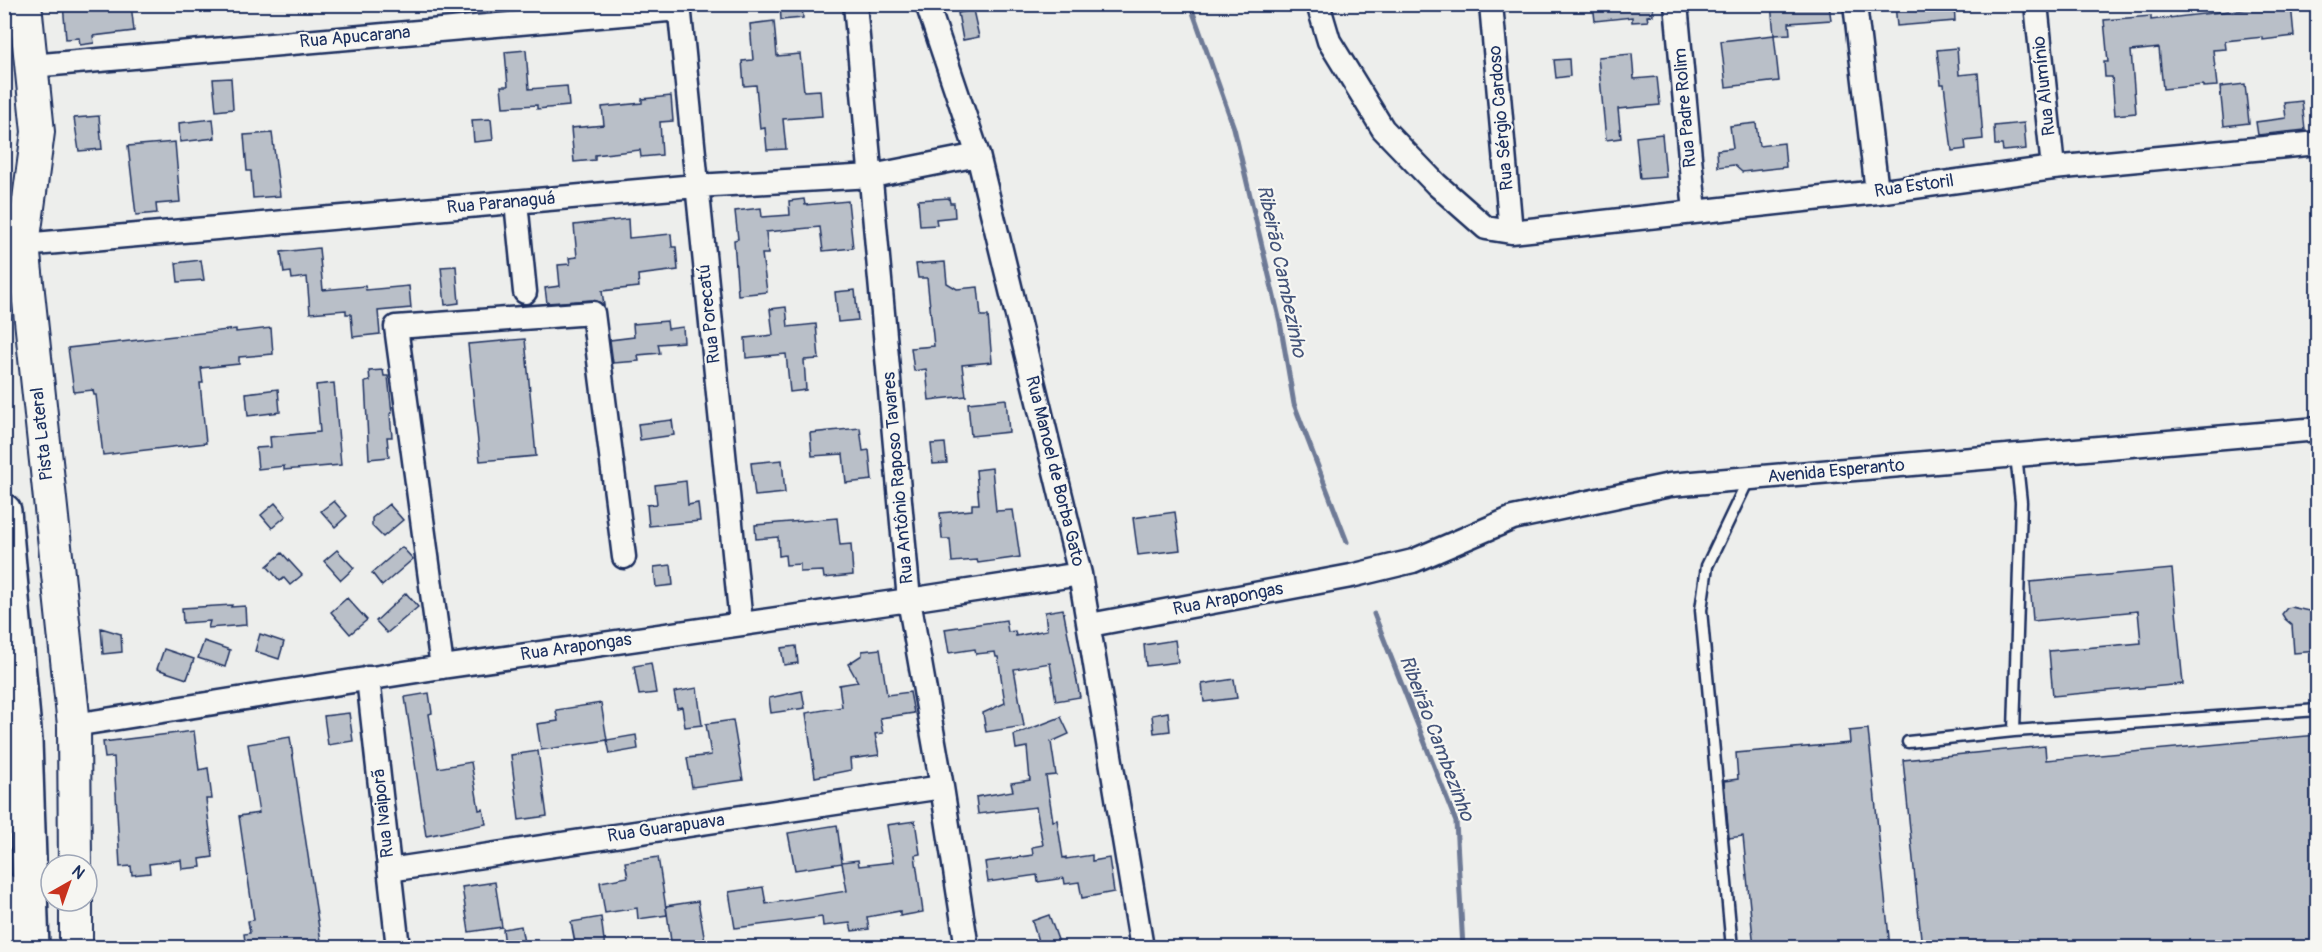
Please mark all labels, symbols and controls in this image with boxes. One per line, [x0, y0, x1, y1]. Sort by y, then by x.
street label: Rua Apucarana [299, 21, 411, 53]
street label: Rua Alumínio [2027, 35, 2061, 137]
street label: Rua Sérgio Cardoso [1483, 44, 1519, 191]
street label: Rua Padre Rolim [1668, 47, 1702, 169]
street label: Rua Estoril [1873, 169, 1955, 203]
water label: Ribeirão Cambezinho [1252, 183, 1313, 361]
street label: Rua Paranaguá [446, 187, 556, 219]
street label: Rua Porecatú [692, 263, 726, 365]
street label: Rua Antônio Raposo Tavares [877, 371, 919, 585]
street label: Rua Manoel de Borba Gato [1020, 373, 1090, 569]
street label: Pista Lateral [26, 386, 58, 482]
street label: Avenida Esperanto [1766, 454, 1906, 488]
street label: Rua Arapongas [1171, 577, 1285, 621]
street label: Rua Arapongas [519, 628, 633, 666]
water label: Ribeirão Cambezinho [1394, 652, 1481, 825]
street label: Rua Ivaiporã [367, 767, 399, 859]
street label: Rua Guarapuava [606, 808, 726, 848]
north arrow [39, 853, 99, 913]
text: N [67, 861, 89, 884]

